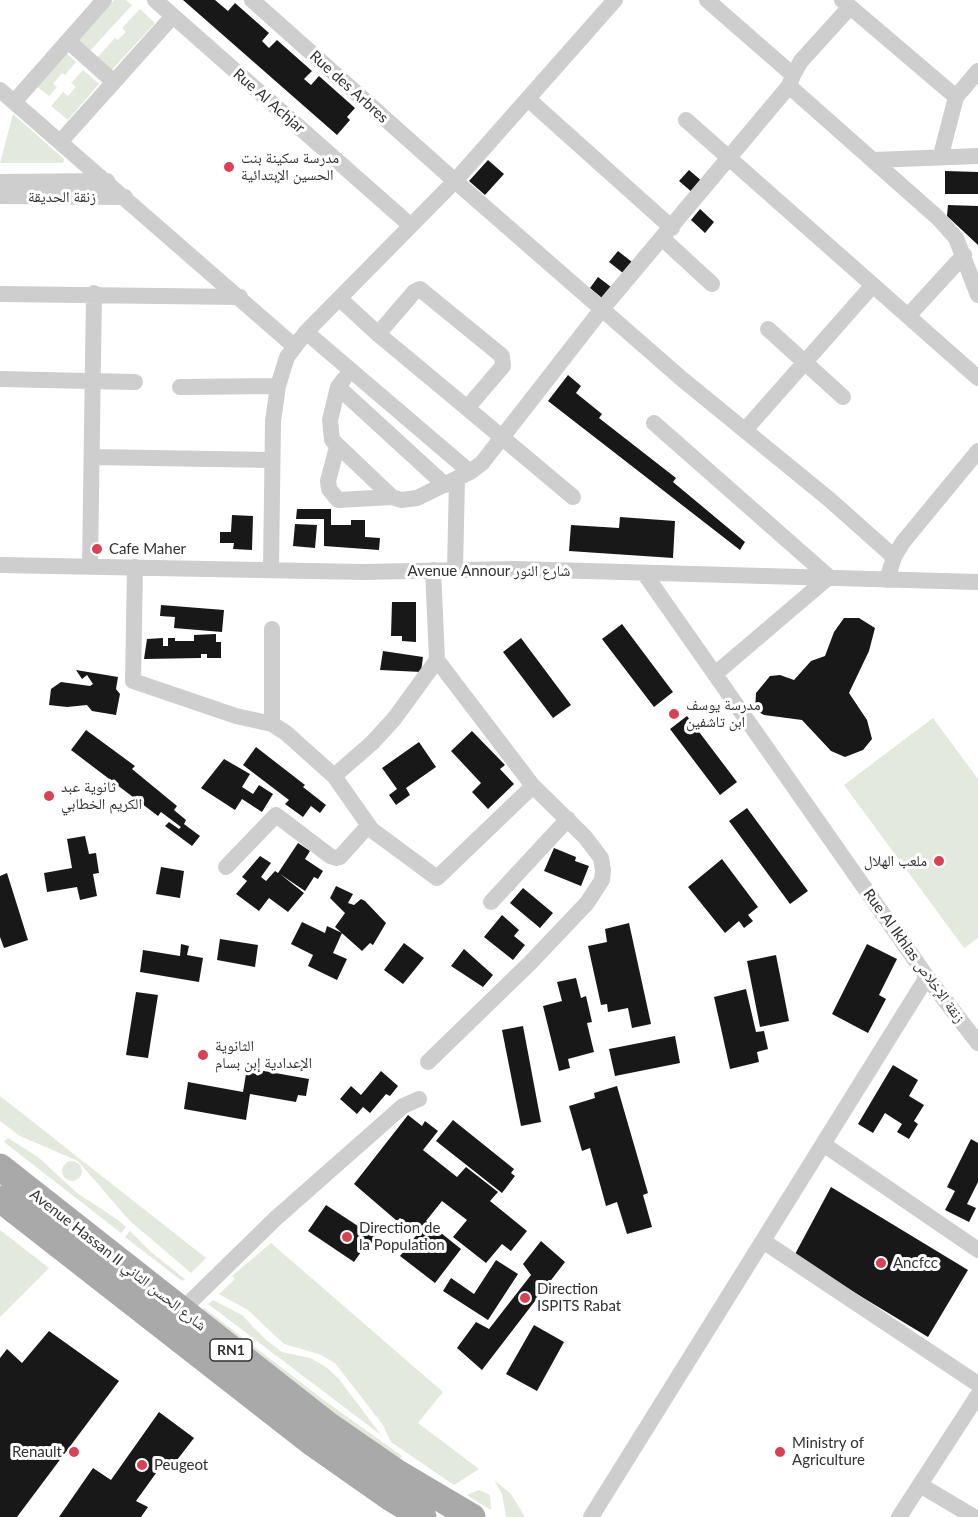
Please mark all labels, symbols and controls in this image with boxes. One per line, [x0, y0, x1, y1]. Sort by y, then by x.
street label: Rue des Arbres [306, 47, 392, 127]
street label: Rue Al Achjar [230, 65, 308, 137]
place label: مدرسة سكينة بنت الحسين الإبتدائية [241, 149, 339, 184]
marker: مدرسة سكينة بنت الحسين الإبتدائية [222, 160, 236, 174]
street label: زنقة الحديقة [28, 188, 96, 206]
place label: Cafe Maher [109, 540, 186, 558]
marker: Cafe Maher [90, 542, 104, 556]
street label: Avenue Annour شارع النور [408, 562, 570, 580]
place label: مدرسة يوسف ابن تاشفين [686, 696, 761, 731]
marker: مدرسة يوسف ابن تاشفين [667, 707, 681, 721]
place label: ثانوية عبد الكريم الخطابي [61, 778, 142, 813]
marker: ثانوية عبد الكريم الخطابي [42, 789, 56, 803]
place label: ملعب الهلال [864, 852, 927, 870]
marker: ملعب الهلال [932, 854, 946, 868]
street label: Rue Al Ikhlas زنقة الإخلاص [859, 886, 969, 1026]
place label: الثانوية الإعدادية إبن بسام [215, 1037, 312, 1072]
marker: الثانوية الإعدادية إبن بسام [196, 1048, 210, 1062]
street label: Avenue Hassan II شارع الحسن الثاني [26, 1185, 210, 1335]
place label: Direction de la Population [359, 1219, 445, 1254]
marker: Direction de la Population [340, 1230, 354, 1244]
place label: Ancfcc [893, 1254, 938, 1272]
marker: Ancfcc [874, 1256, 888, 1270]
place label: Direction ISPITS Rabat [537, 1280, 621, 1315]
marker: Direction ISPITS Rabat [518, 1291, 532, 1305]
road number: RN1 [210, 1339, 252, 1361]
place label: Ministry of Agriculture [792, 1434, 865, 1469]
place label: Renault [12, 1443, 62, 1461]
marker: Renault [67, 1445, 81, 1459]
marker: Ministry of Agriculture [773, 1445, 787, 1459]
place label: Peugeot [154, 1456, 208, 1474]
marker: Peugeot [135, 1458, 149, 1472]

